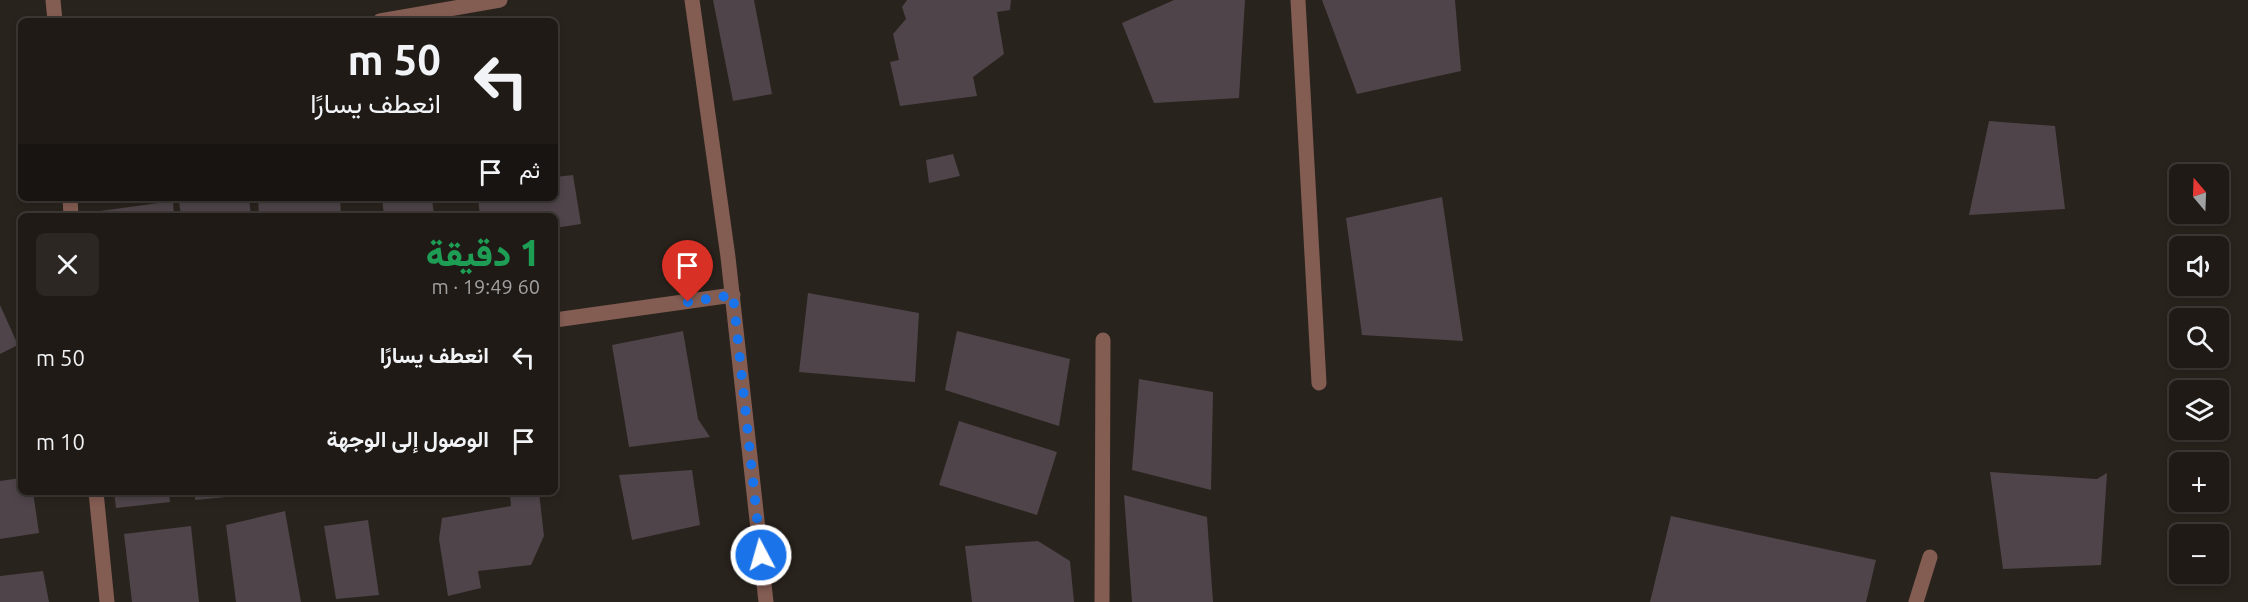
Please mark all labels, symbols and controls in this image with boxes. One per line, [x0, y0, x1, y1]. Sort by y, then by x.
text: 50 m [347, 36, 441, 83]
icon: left [462, 42, 540, 120]
text: انعطف يسارًا [310, 88, 441, 118]
icon: arrive [474, 156, 507, 189]
text: ثم [519, 157, 540, 182]
north arrow [2169, 164, 2229, 224]
map controls [2169, 164, 2229, 584]
text: 1 دقيقة [426, 232, 540, 273]
button: close [36, 233, 99, 296]
button: sound [2169, 236, 2229, 296]
pin [662, 240, 713, 302]
icon: arrive [671, 249, 704, 282]
text: 60 m · 19:49 [431, 275, 540, 298]
button: search [2169, 308, 2229, 368]
icon: left [507, 341, 540, 374]
text: انعطف يسارًا [380, 342, 489, 367]
text: 50 m [36, 345, 85, 370]
button: layers [2169, 380, 2229, 440]
icon: arrive [507, 425, 540, 458]
text: الوصول إلى الوجهة [326, 426, 489, 451]
text: 10 m [36, 429, 85, 454]
button: + [2169, 452, 2229, 512]
position arrow [729, 523, 793, 587]
button: − [2169, 524, 2229, 584]

